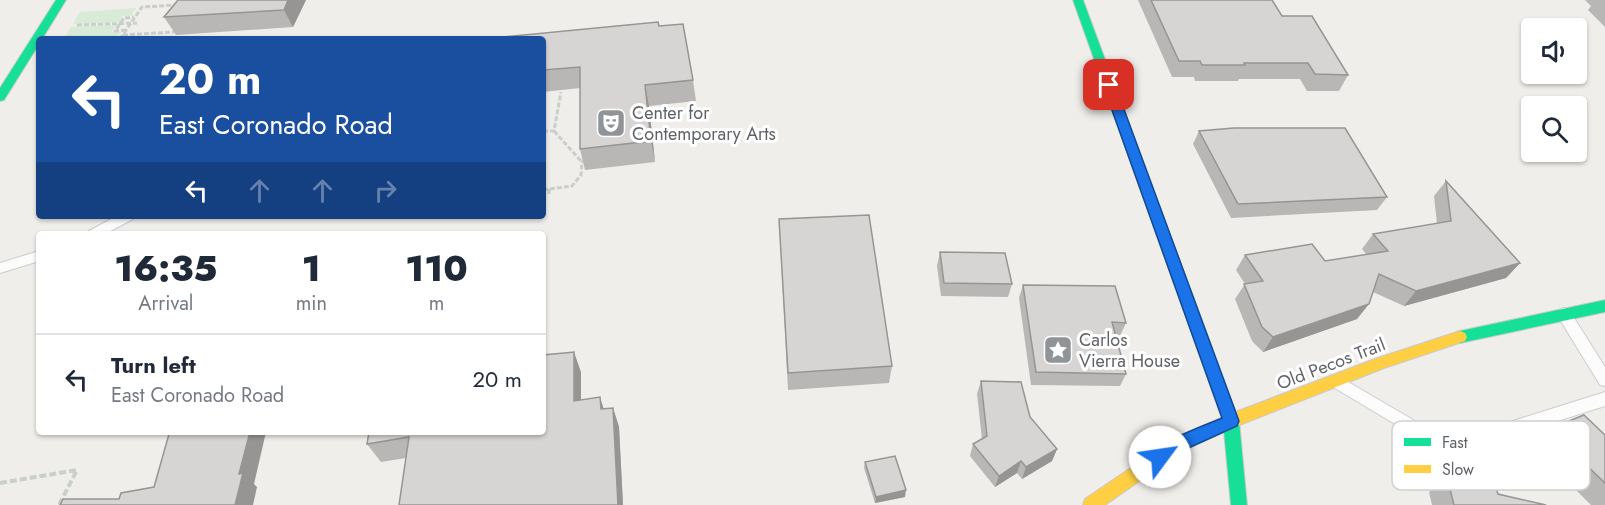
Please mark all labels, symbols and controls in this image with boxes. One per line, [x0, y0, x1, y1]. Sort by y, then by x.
map controls [1521, 18, 1587, 162]
button: sound [1521, 18, 1587, 84]
text: 20 m [159, 49, 261, 110]
pin [1083, 59, 1134, 110]
icon: left [60, 60, 138, 138]
icon: arrive [1092, 68, 1125, 101]
button: search [1521, 96, 1587, 162]
place label: Center for Contemporary Arts [632, 100, 776, 147]
text: East Coronado Road [159, 105, 393, 144]
theatre icon: Center for Contemporary Arts [595, 107, 627, 139]
icon: left [180, 174, 213, 207]
icon: ahead [243, 174, 276, 207]
icon: ahead [306, 174, 339, 207]
icon: right [369, 174, 402, 207]
text: 16:35 [114, 242, 217, 294]
text: 1 [302, 242, 321, 294]
text: 110 [405, 242, 468, 294]
text: Arrival [138, 289, 193, 318]
text: min [296, 289, 327, 318]
text: m [429, 289, 444, 318]
place label: Carlos Vierra House [1079, 327, 1180, 374]
street label: Old Pecos Trail [1273, 331, 1389, 397]
place icon: Carlos Vierra House [1042, 334, 1074, 366]
text: Turn left [111, 349, 196, 381]
icon: left [60, 363, 93, 396]
text: 20 m [473, 363, 522, 395]
text: East Coronado Road [111, 381, 284, 410]
legend [1392, 421, 1590, 490]
position arrow [1128, 425, 1192, 489]
text: Fast [1442, 431, 1468, 454]
text: Slow [1442, 458, 1474, 481]

